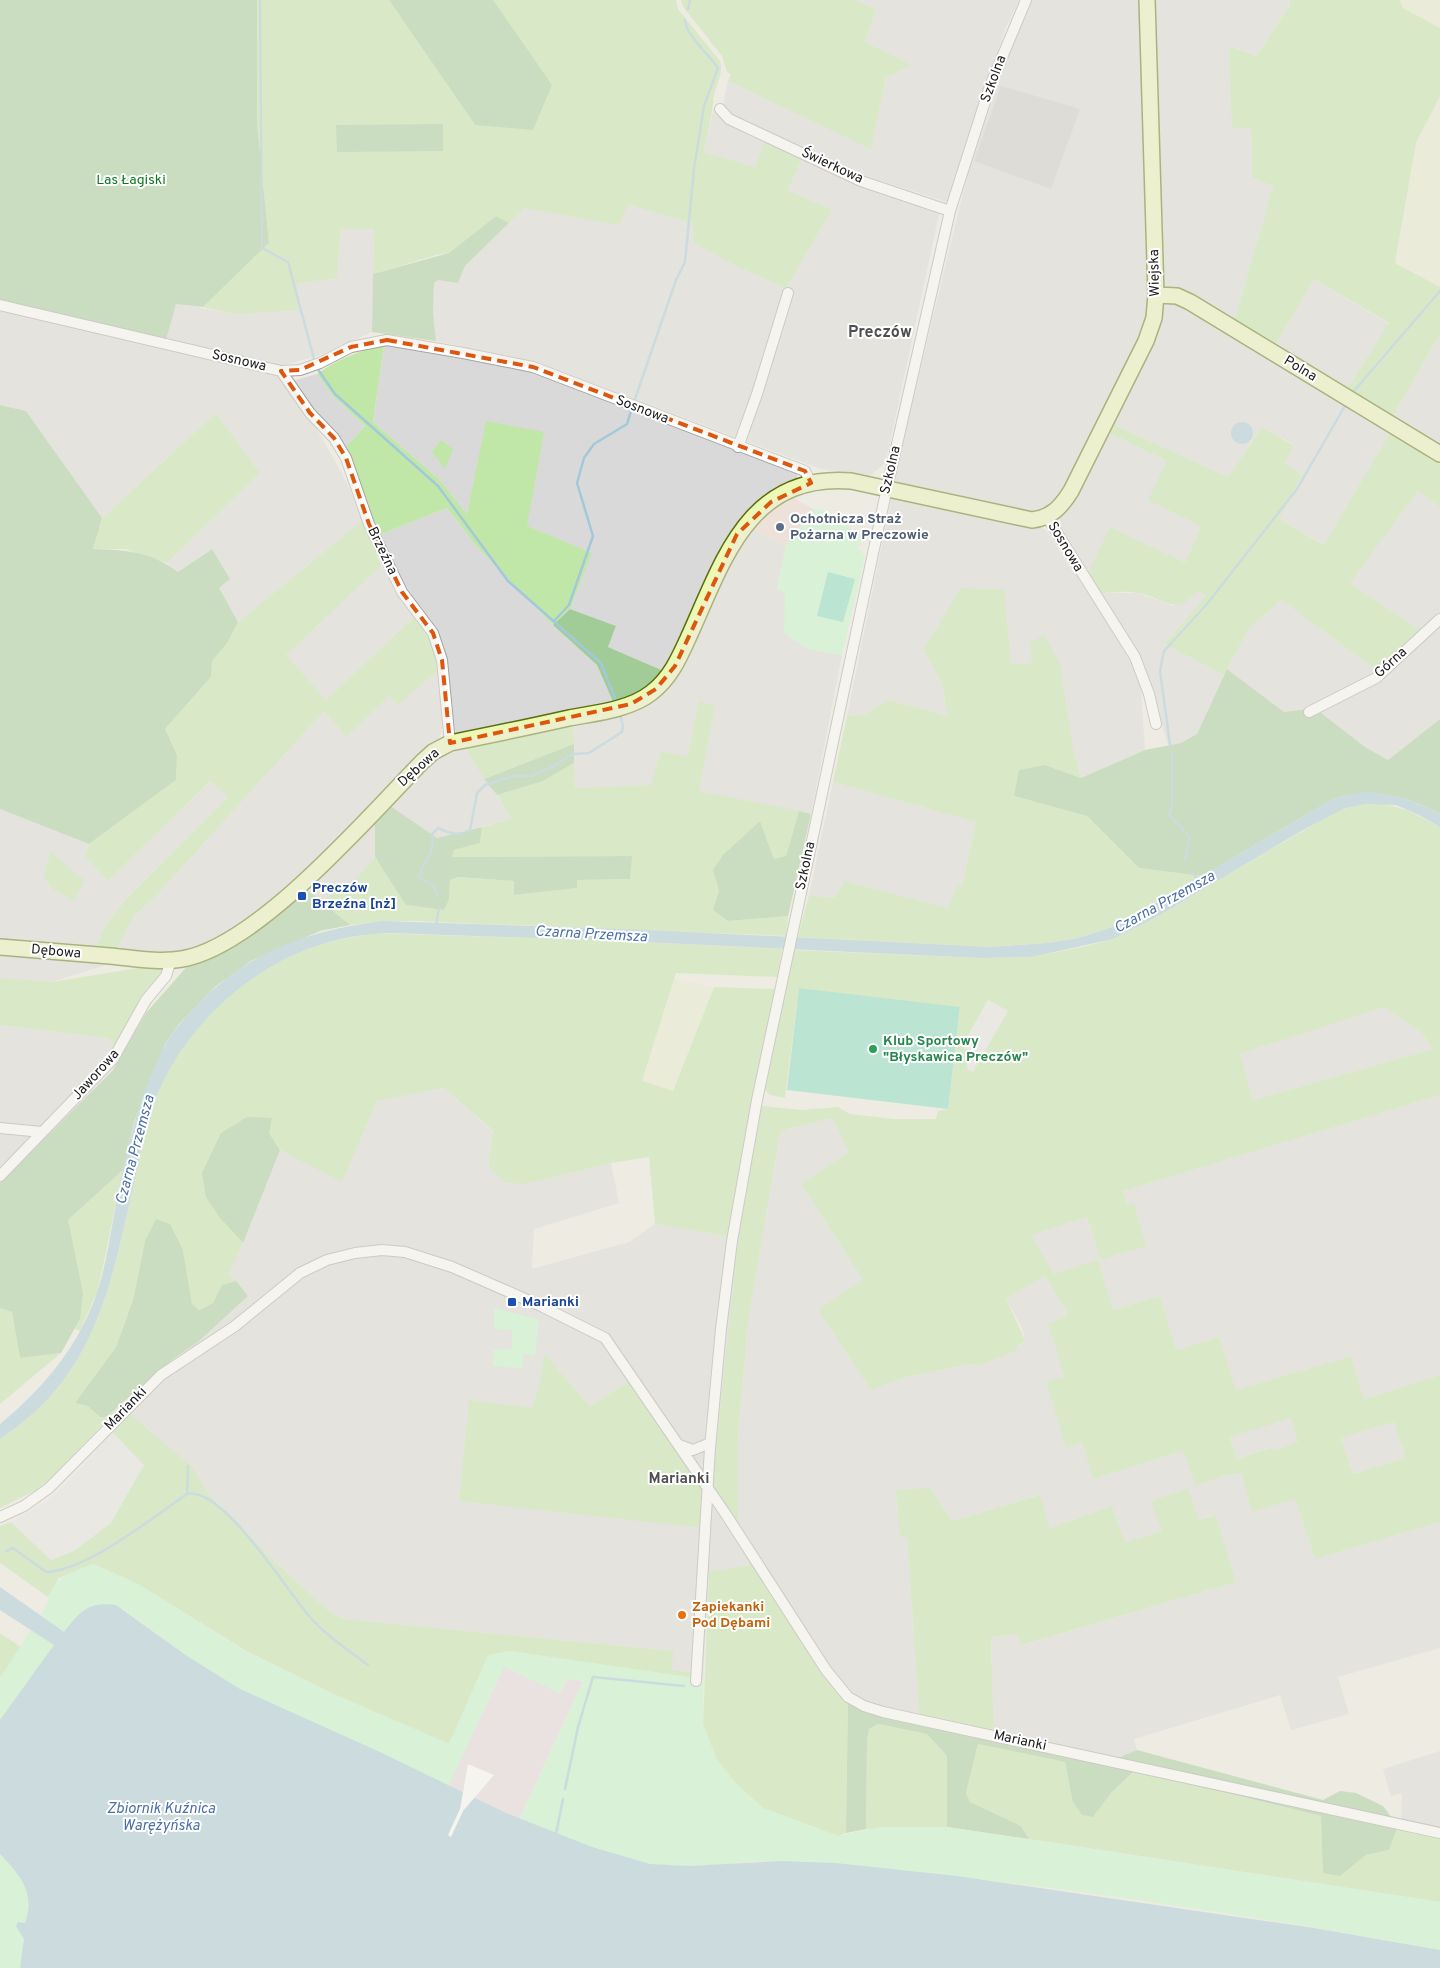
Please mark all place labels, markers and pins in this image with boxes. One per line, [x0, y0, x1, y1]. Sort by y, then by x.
place label: Ochotnicza Straż Pożarna w Preczowie [790, 511, 929, 544]
marker: Ochotnicza Straż Pożarna w Preczowie [774, 521, 786, 533]
place label: Preczów Brzeźna [nż] [312, 880, 396, 913]
marker: Preczów Brzeźna [nż] [296, 890, 308, 902]
place label: Klub Sportowy "Błyskawica Preczów" [883, 1033, 1028, 1066]
marker: Klub Sportowy "Błyskawica Preczów" [867, 1043, 879, 1055]
place label: Marianki [522, 1294, 579, 1311]
marker: Marianki [506, 1296, 518, 1308]
place label: Zapiekanki Pod Dębami [692, 1599, 770, 1632]
marker: Zapiekanki Pod Dębami [676, 1609, 688, 1621]

